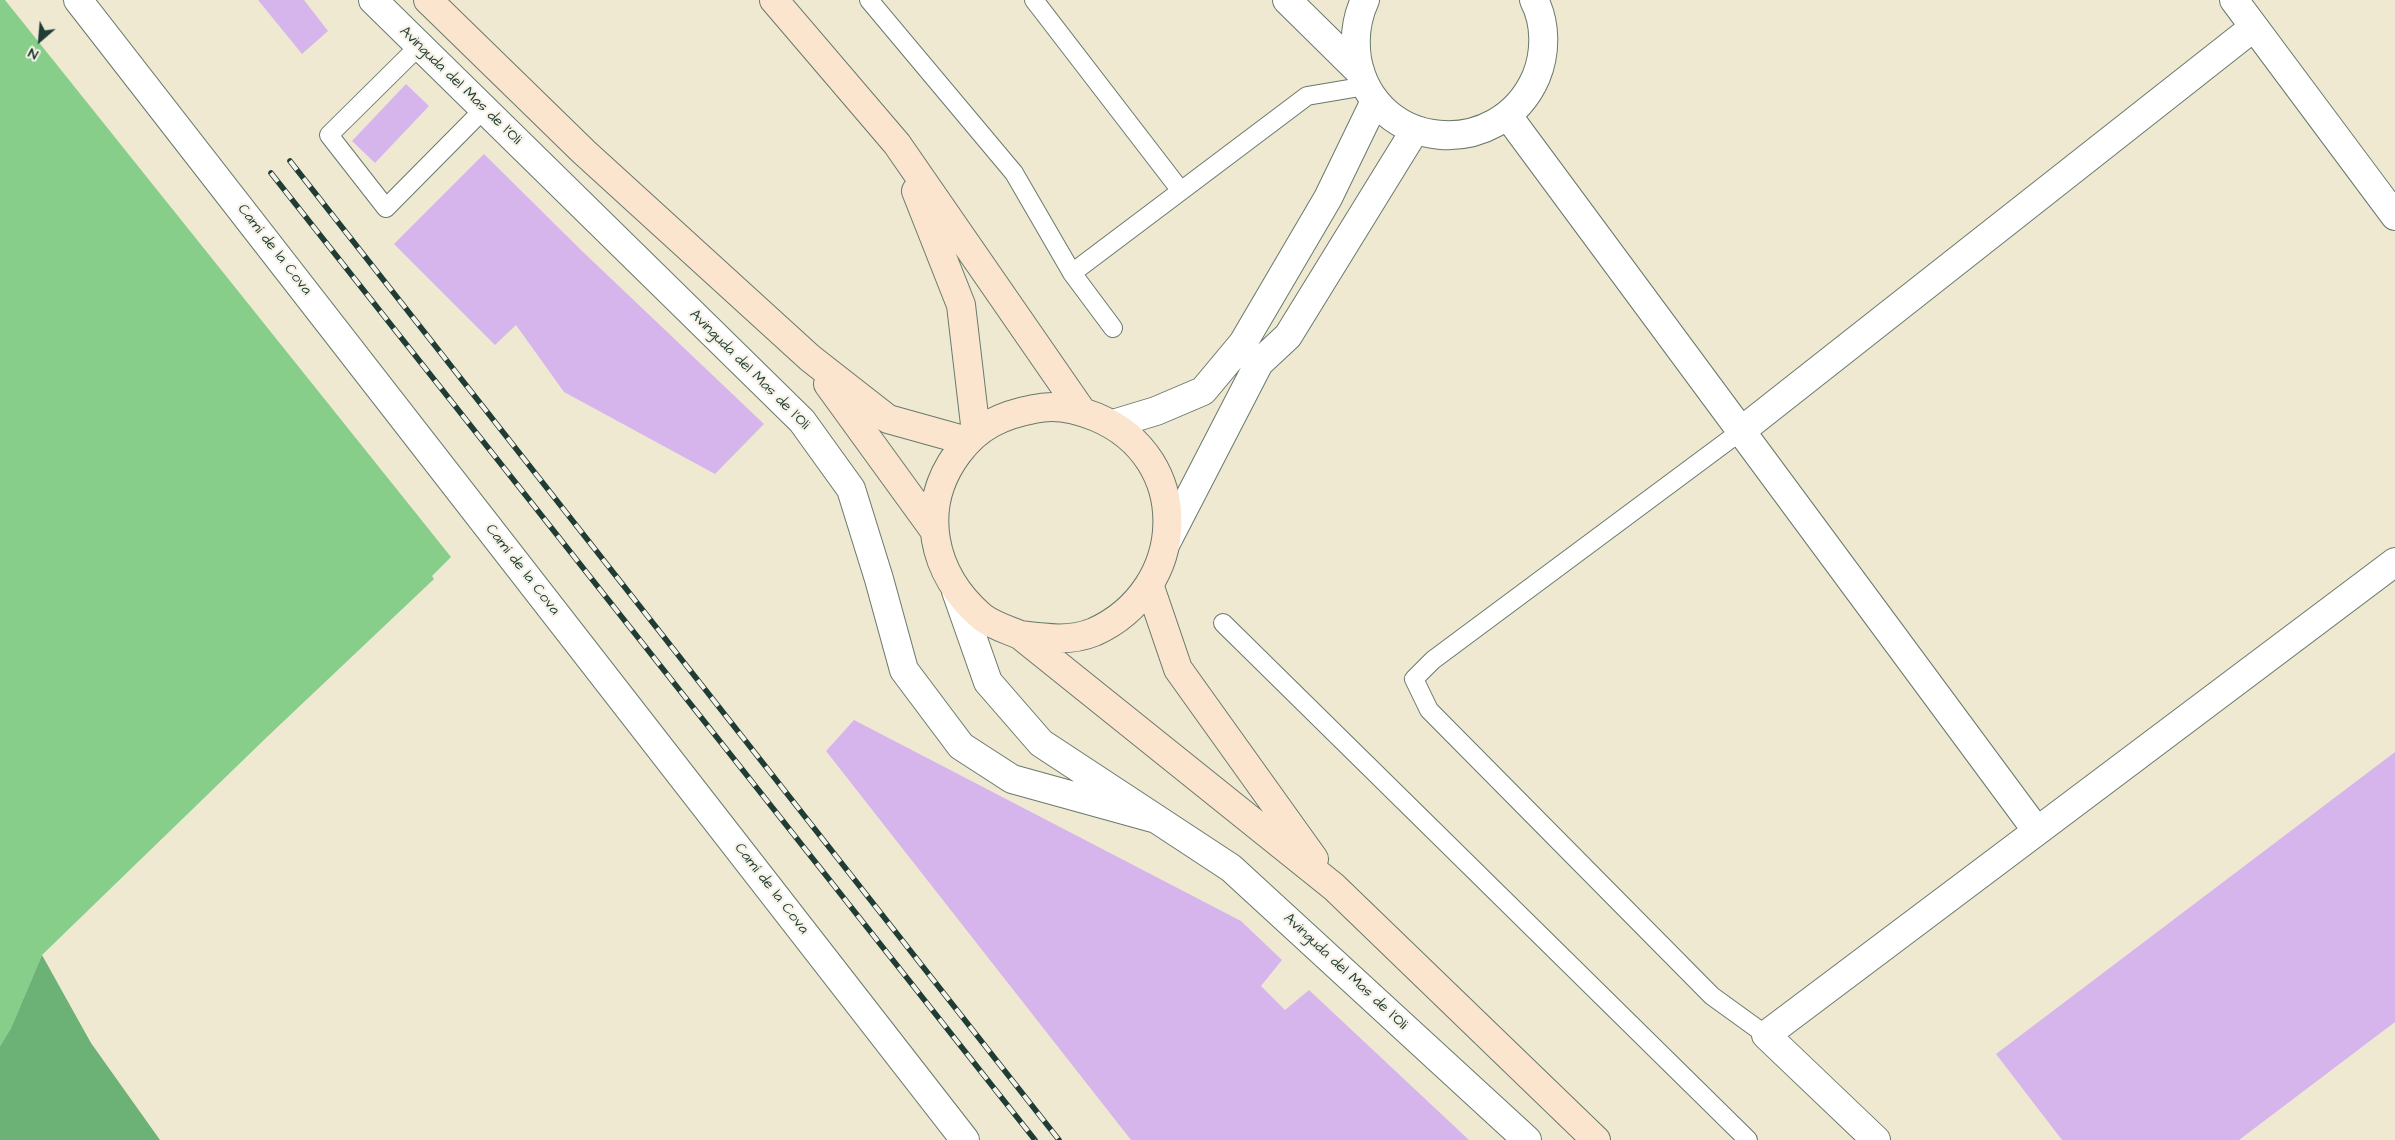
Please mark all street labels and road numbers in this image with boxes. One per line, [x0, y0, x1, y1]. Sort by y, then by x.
street label: Avinguda del Mas de l'Oli [395, 23, 525, 149]
street label: Camí de la Cova [233, 201, 315, 299]
street label: Avinguda del Mas de l'Oli [685, 306, 813, 434]
street label: Camí de la Cova [481, 521, 563, 619]
street label: Camí de la Cova [730, 840, 812, 938]
street label: Avinguda del Mas de l'Oli [1279, 910, 1411, 1034]

